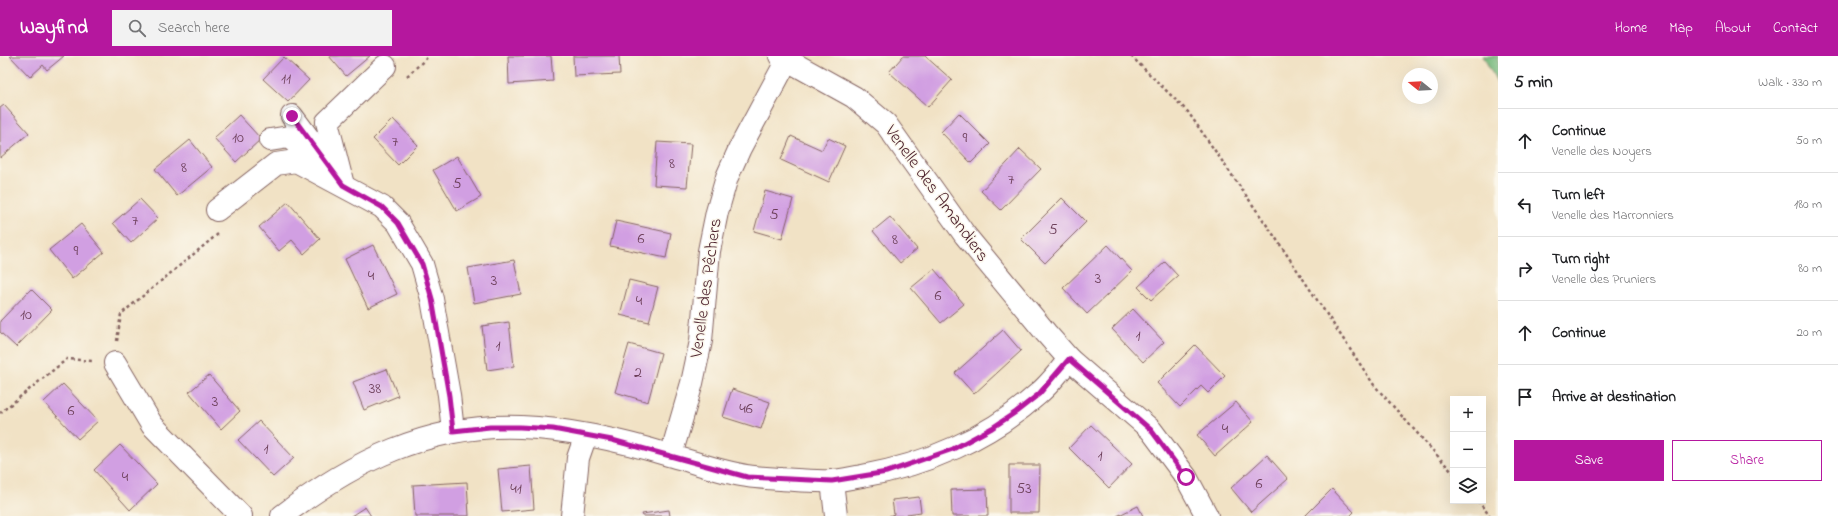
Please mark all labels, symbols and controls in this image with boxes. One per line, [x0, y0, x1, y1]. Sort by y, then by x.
search box [112, 10, 392, 46]
text: Wayfind [20, 15, 88, 42]
icon: search [126, 17, 148, 39]
text: Search here [158, 17, 230, 39]
text: Home [1615, 18, 1647, 39]
text: Map [1669, 18, 1693, 39]
text: About [1715, 18, 1751, 39]
text: Contact [1773, 18, 1818, 39]
house number: 11 [281, 67, 291, 91]
north arrow [1402, 68, 1438, 104]
text: 5 min [1514, 70, 1553, 95]
text: Walk · 330 m [1758, 73, 1822, 92]
route end [283, 107, 301, 125]
street label: Venelle des Amandiers [877, 119, 995, 268]
text: Continue [1552, 120, 1606, 142]
house number: 10 [232, 126, 244, 150]
house number: 9 [963, 126, 968, 150]
house number: 7 [392, 130, 399, 154]
icon: ahead [1514, 130, 1536, 152]
text: 50 m [1796, 131, 1822, 150]
text: Venelle des Noyers [1552, 142, 1652, 161]
house number: 8 [669, 152, 675, 176]
house number: 8 [181, 156, 187, 180]
house number: 7 [1008, 168, 1015, 192]
house number: 5 [452, 172, 462, 196]
text: Turn left [1552, 184, 1605, 206]
icon: left [1514, 194, 1536, 216]
text: 180 m [1794, 195, 1822, 214]
house number: 5 [769, 203, 779, 227]
text: Venelle des Marronniers [1552, 206, 1674, 225]
house number: 7 [132, 209, 139, 233]
street label: Venelle des Pêchers [684, 217, 730, 360]
house number: 5 [1048, 218, 1058, 242]
house number: 6 [637, 227, 645, 251]
house number: 8 [892, 228, 898, 252]
house number: 9 [74, 239, 79, 263]
text: Turn right [1552, 248, 1610, 270]
icon: right [1514, 258, 1536, 280]
text: 80 m [1798, 259, 1822, 278]
house number: 4 [368, 264, 375, 288]
house number: 3 [1095, 267, 1101, 291]
house number: 3 [491, 269, 497, 293]
text: Venelle des Pruniers [1552, 270, 1656, 289]
house number: 6 [934, 284, 942, 308]
house number: 4 [636, 289, 643, 313]
house number: 10 [20, 303, 32, 327]
icon: ahead [1514, 322, 1536, 344]
text: Continue [1552, 322, 1606, 344]
text: 20 m [1797, 323, 1822, 342]
house number: 1 [1135, 324, 1141, 348]
house number: 1 [495, 334, 501, 358]
house number: 2 [634, 361, 642, 385]
house number: 38 [369, 377, 381, 401]
icon: arrive [1514, 386, 1536, 408]
text: Arrive at destination [1552, 386, 1676, 408]
house number: 3 [212, 390, 218, 414]
map controls [1450, 396, 1486, 504]
button: + [1450, 396, 1486, 432]
house number: 46 [739, 397, 753, 421]
house number: 6 [67, 399, 75, 423]
house number: 4 [1222, 417, 1229, 441]
button: − [1450, 432, 1486, 468]
house number: 1 [263, 437, 269, 461]
button: Save [1514, 440, 1664, 481]
button: Share [1672, 440, 1822, 481]
house number: 1 [1097, 444, 1103, 468]
house number: 4 [122, 465, 129, 489]
route start [1177, 468, 1195, 486]
button: layers [1450, 468, 1486, 504]
house number: 6 [1255, 472, 1263, 496]
house number: 41 [510, 477, 522, 501]
house number: 53 [1016, 477, 1032, 501]

